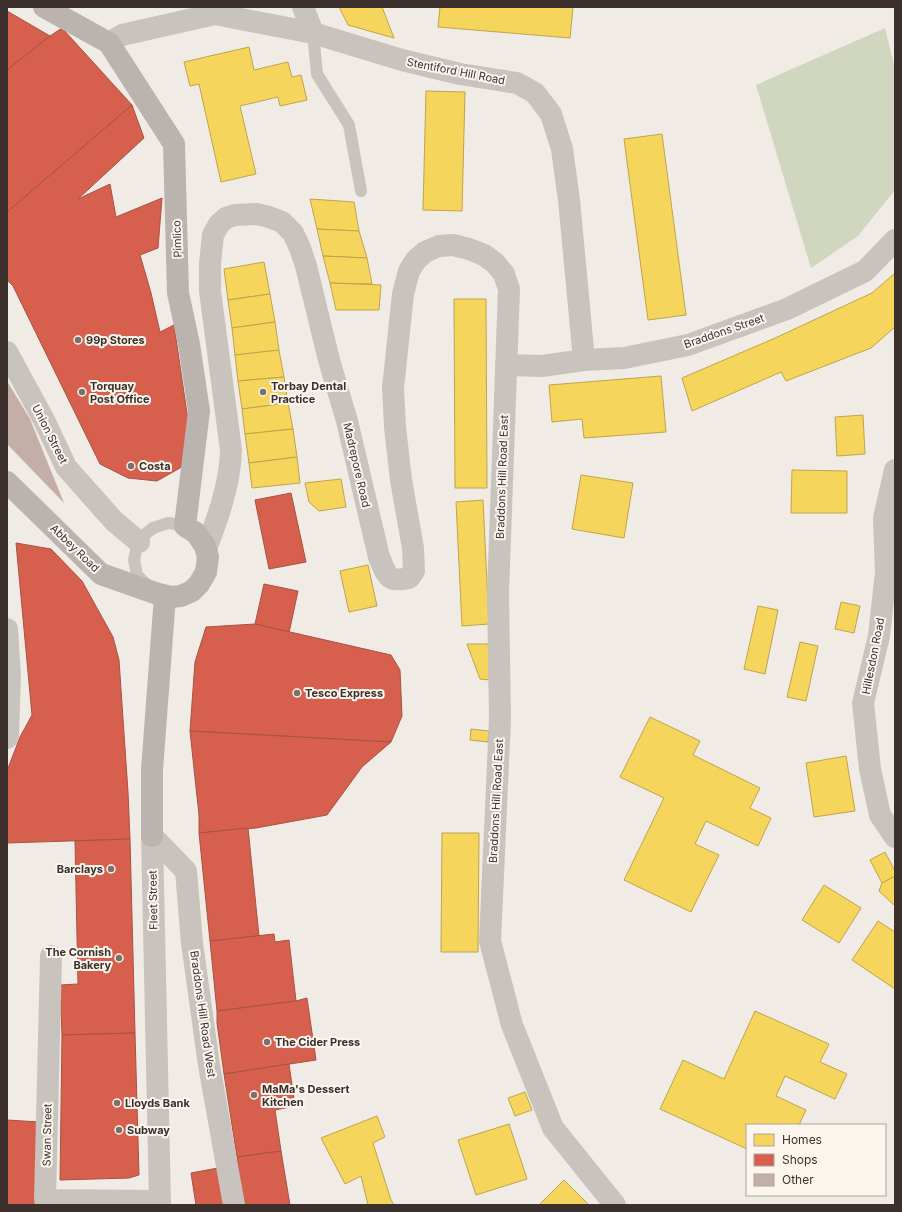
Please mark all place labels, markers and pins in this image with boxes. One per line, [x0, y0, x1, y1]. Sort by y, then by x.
place label: 99p Stores [86, 333, 145, 347]
marker: 99p Stores [73, 335, 83, 345]
place label: Torquay Post Office [90, 379, 150, 406]
place label: Torbay Dental Practice [271, 379, 346, 406]
marker: Torquay Post Office [77, 387, 87, 397]
marker: Torbay Dental Practice [258, 387, 268, 397]
place label: Costa [139, 459, 171, 473]
marker: Costa [126, 461, 136, 471]
place label: Tesco Express [305, 686, 383, 700]
marker: Tesco Express [292, 688, 302, 698]
place label: Barclays [57, 862, 103, 876]
marker: Barclays [106, 864, 116, 874]
place label: The Cornish Bakery [45, 945, 111, 972]
marker: The Cornish Bakery [114, 953, 124, 963]
place label: The Cider Press [275, 1035, 360, 1049]
marker: The Cider Press [262, 1037, 272, 1047]
place label: MaMa's Dessert Kitchen [262, 1082, 350, 1109]
marker: MaMa's Dessert Kitchen [249, 1090, 259, 1100]
place label: Lloyds Bank [125, 1096, 190, 1110]
marker: Lloyds Bank [112, 1098, 122, 1108]
place label: Subway [127, 1123, 170, 1137]
marker: Subway [114, 1125, 124, 1135]

